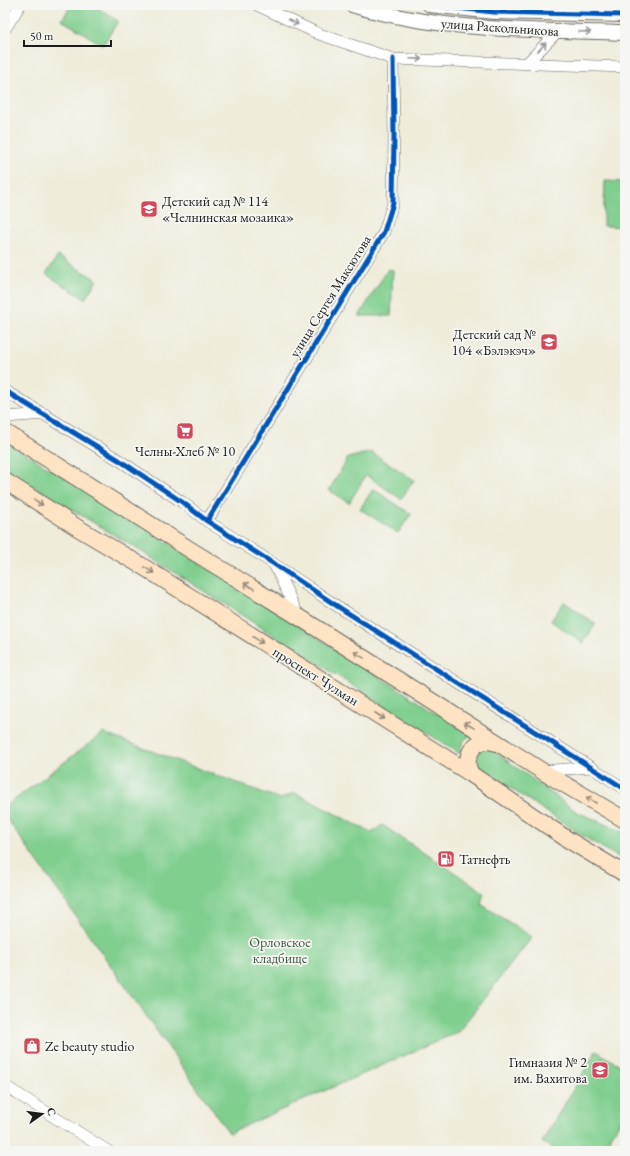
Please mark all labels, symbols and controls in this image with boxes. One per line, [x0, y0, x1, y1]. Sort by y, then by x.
street label: улица Раскольникова [440, 14, 560, 40]
one-way arrow [286, 19, 298, 26]
scale bar [24, 22, 111, 48]
text: 50 m [30, 28, 54, 44]
one-way arrow [578, 28, 591, 36]
one-way arrow [537, 42, 547, 52]
one-way arrow [409, 56, 422, 63]
place label: Детский сад № 114 «Челнинская мозаика» [162, 192, 294, 226]
school or university icon: Детский сад № 114 «Челнинская мозаика» [139, 199, 159, 219]
street label: улица Сергея Максютова [285, 231, 375, 361]
place label: Детский сад № 104 «Бэлэкэч» [452, 325, 536, 359]
school or university icon: Детский сад № 104 «Бэлэкэч» [539, 332, 559, 352]
supermarket icon: Челны-Хлеб № 10 [175, 421, 195, 441]
place label: Челны-Хлеб № 10 [135, 442, 236, 460]
one-way arrow [32, 499, 44, 507]
one-way arrow [143, 566, 154, 574]
one-way arrow [243, 582, 255, 590]
one-way arrow [252, 636, 263, 644]
street label: проспект Чулман [270, 642, 362, 710]
one-way arrow [354, 651, 365, 659]
one-way arrow [374, 713, 386, 721]
one-way arrow [464, 721, 475, 729]
one-way arrow [585, 796, 597, 804]
fuel station icon: Татнефть [436, 849, 456, 869]
place label: Татнефть [459, 850, 511, 868]
park label: Орловское кладбище [249, 933, 311, 967]
shop icon: Zе beauty studio [22, 1036, 42, 1056]
place label: Zе beauty studio [45, 1037, 134, 1055]
place label: Гимназия № 2 им. Вахитова [509, 1053, 587, 1087]
school or university icon: Гимназия № 2 им. Вахитова [590, 1060, 610, 1080]
north arrow [22, 1094, 62, 1134]
text: С [44, 1106, 59, 1117]

